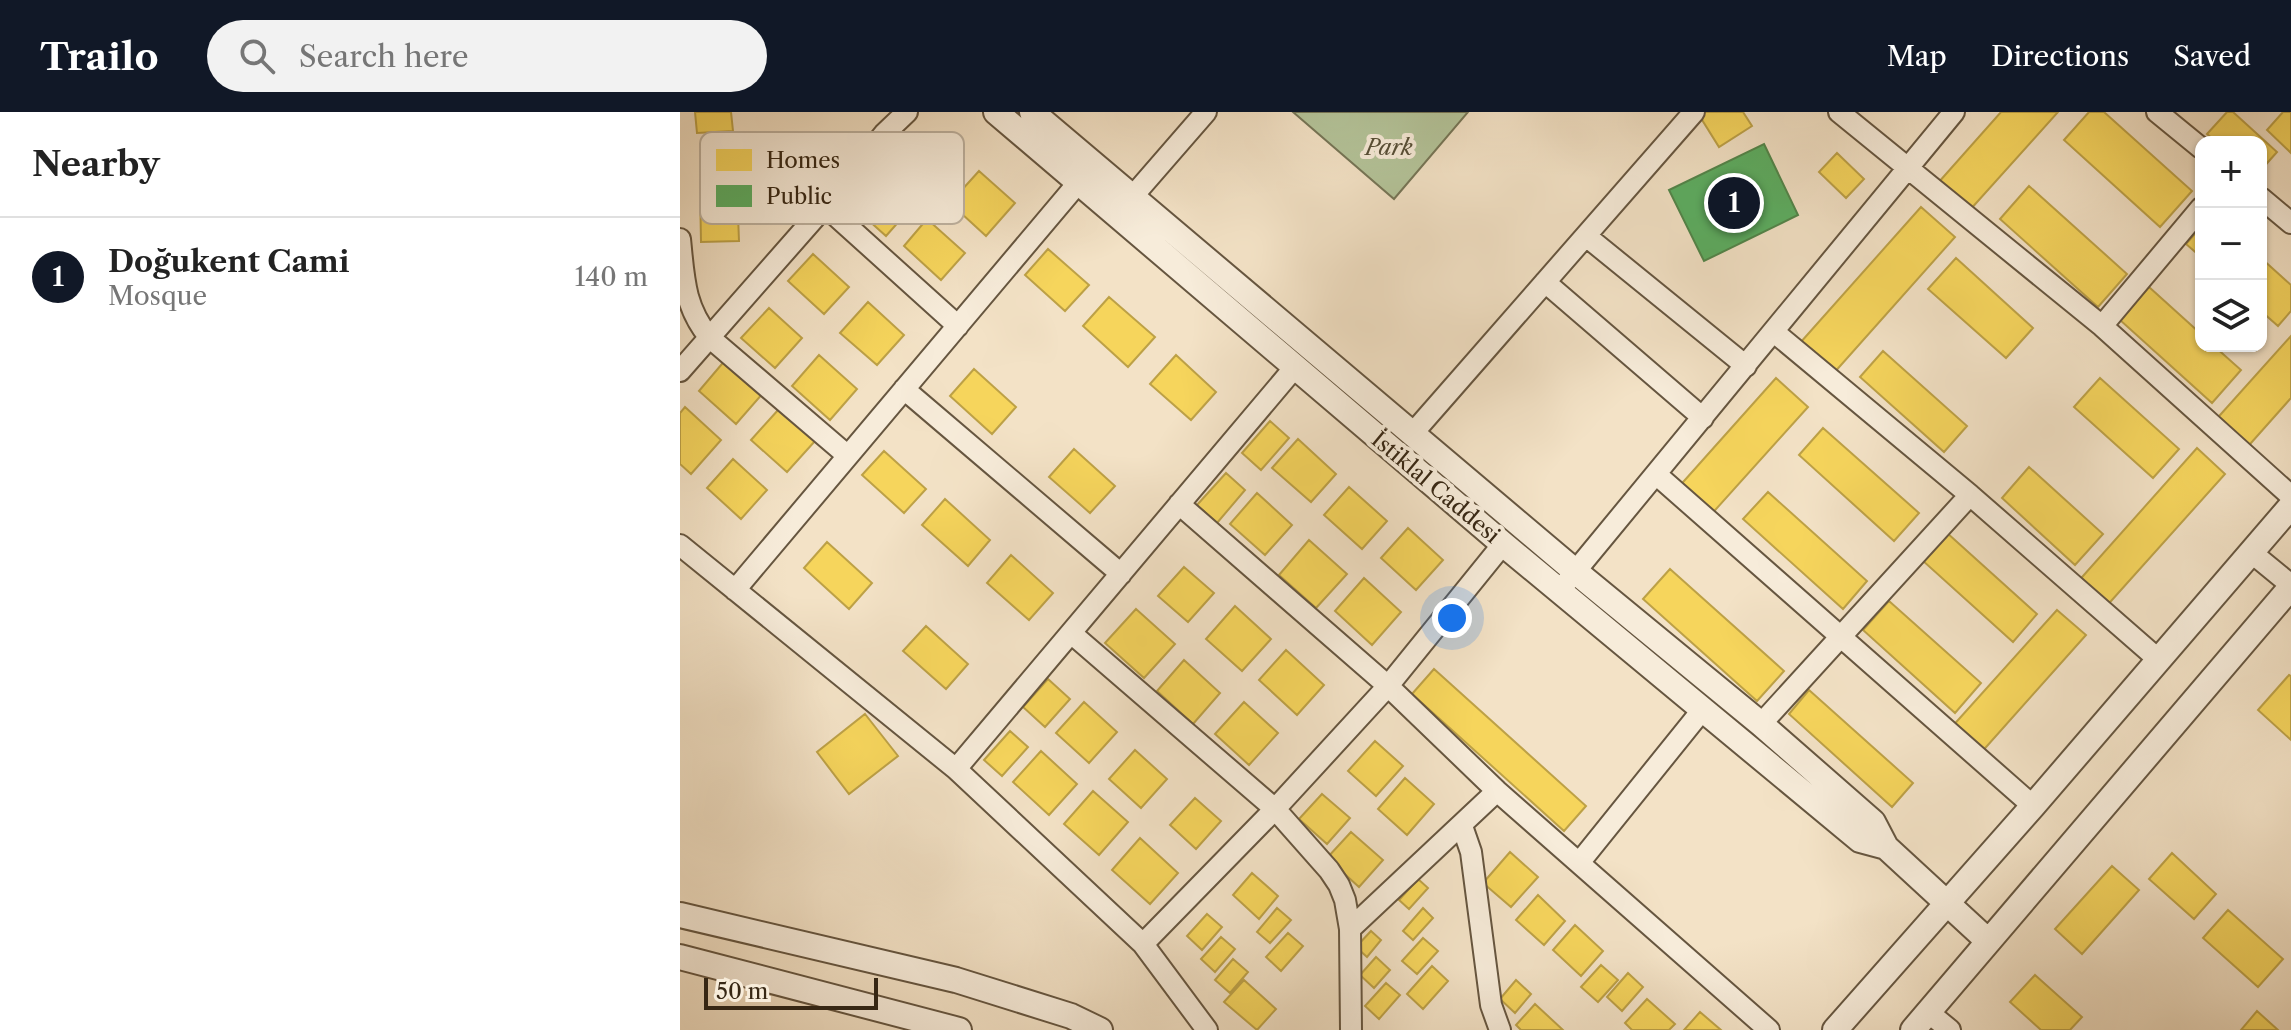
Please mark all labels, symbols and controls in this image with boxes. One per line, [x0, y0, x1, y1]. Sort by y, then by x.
search box [207, 20, 767, 92]
text: Trailo [40, 33, 159, 80]
icon: search [235, 34, 279, 78]
text: Search here [299, 38, 469, 75]
text: Map [1887, 39, 1947, 73]
text: Directions [1991, 39, 2129, 73]
text: Saved [2173, 39, 2251, 73]
legend [700, 132, 964, 224]
park label: Park [1363, 134, 1413, 161]
map controls [2195, 136, 2267, 352]
button: + [2195, 136, 2267, 208]
text: Nearby [32, 143, 160, 185]
text: Homes [766, 147, 840, 174]
pin: 1 [1708, 173, 1760, 233]
text: Public [766, 183, 832, 210]
button: − [2195, 208, 2267, 280]
text: Doğukent Cami [108, 243, 349, 280]
text: 1 [52, 261, 64, 293]
text: 140 m [574, 261, 648, 293]
text: Mosque [108, 280, 207, 312]
button: layers [2195, 280, 2267, 352]
street label: İstiklal Caddesi [1366, 426, 1506, 549]
your location [1432, 598, 1472, 638]
scale bar [704, 974, 878, 1010]
text: 50 m [716, 978, 768, 1005]

